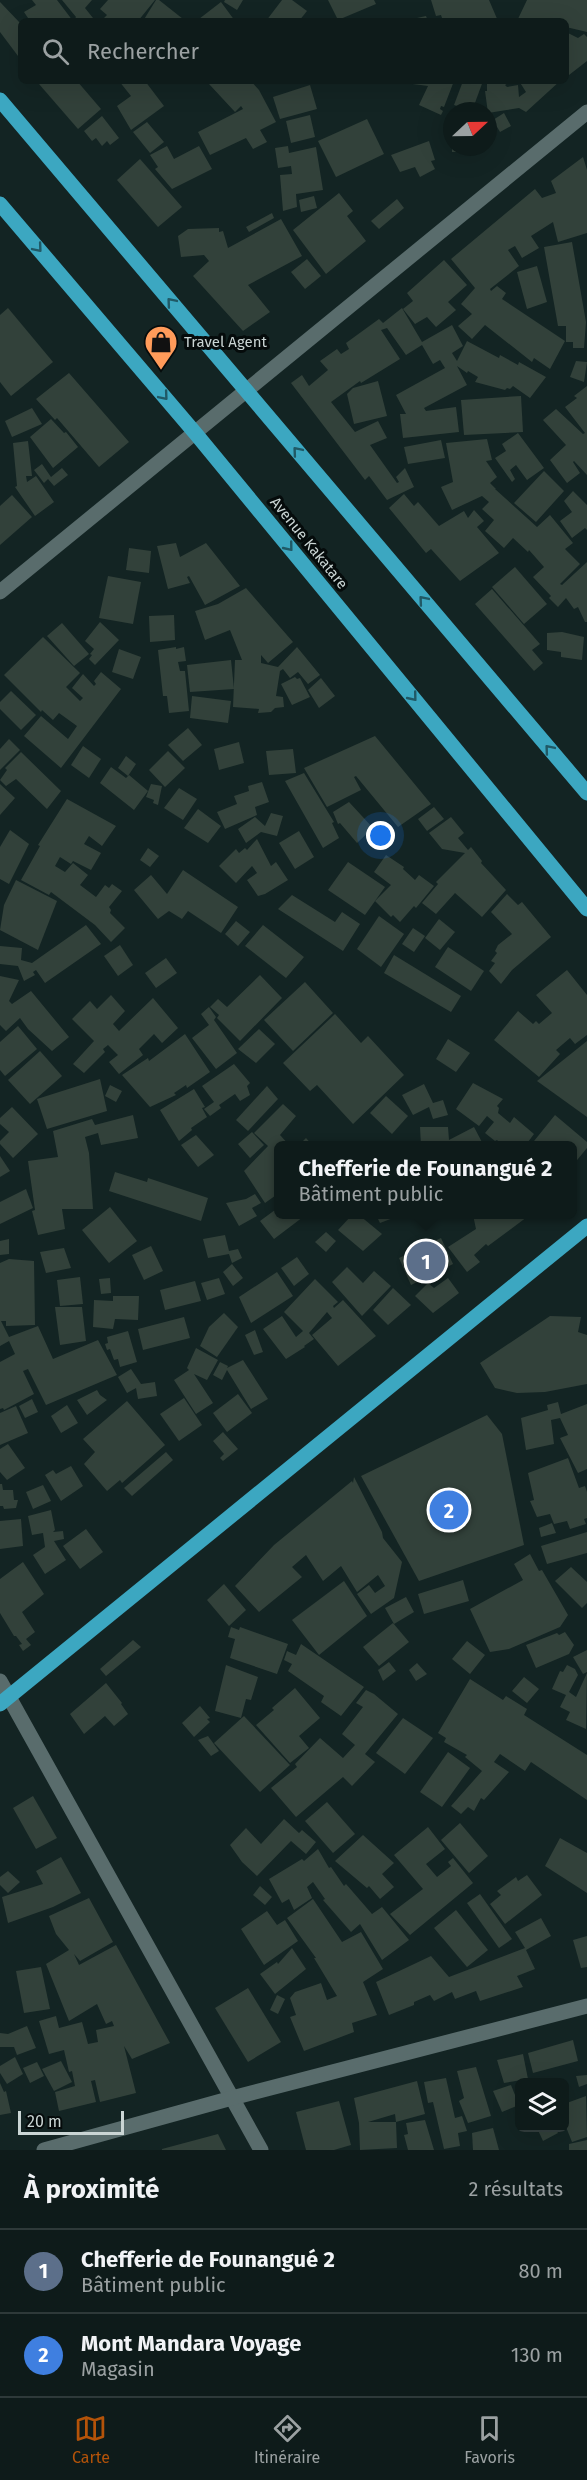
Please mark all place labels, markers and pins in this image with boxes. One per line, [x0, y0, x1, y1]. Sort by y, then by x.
shop icon: Travel Agent [143, 324, 179, 371]
place label: Travel Agent [184, 333, 267, 351]
pin: 1 [406, 1238, 446, 1284]
pin: 2 [430, 1488, 468, 1532]

